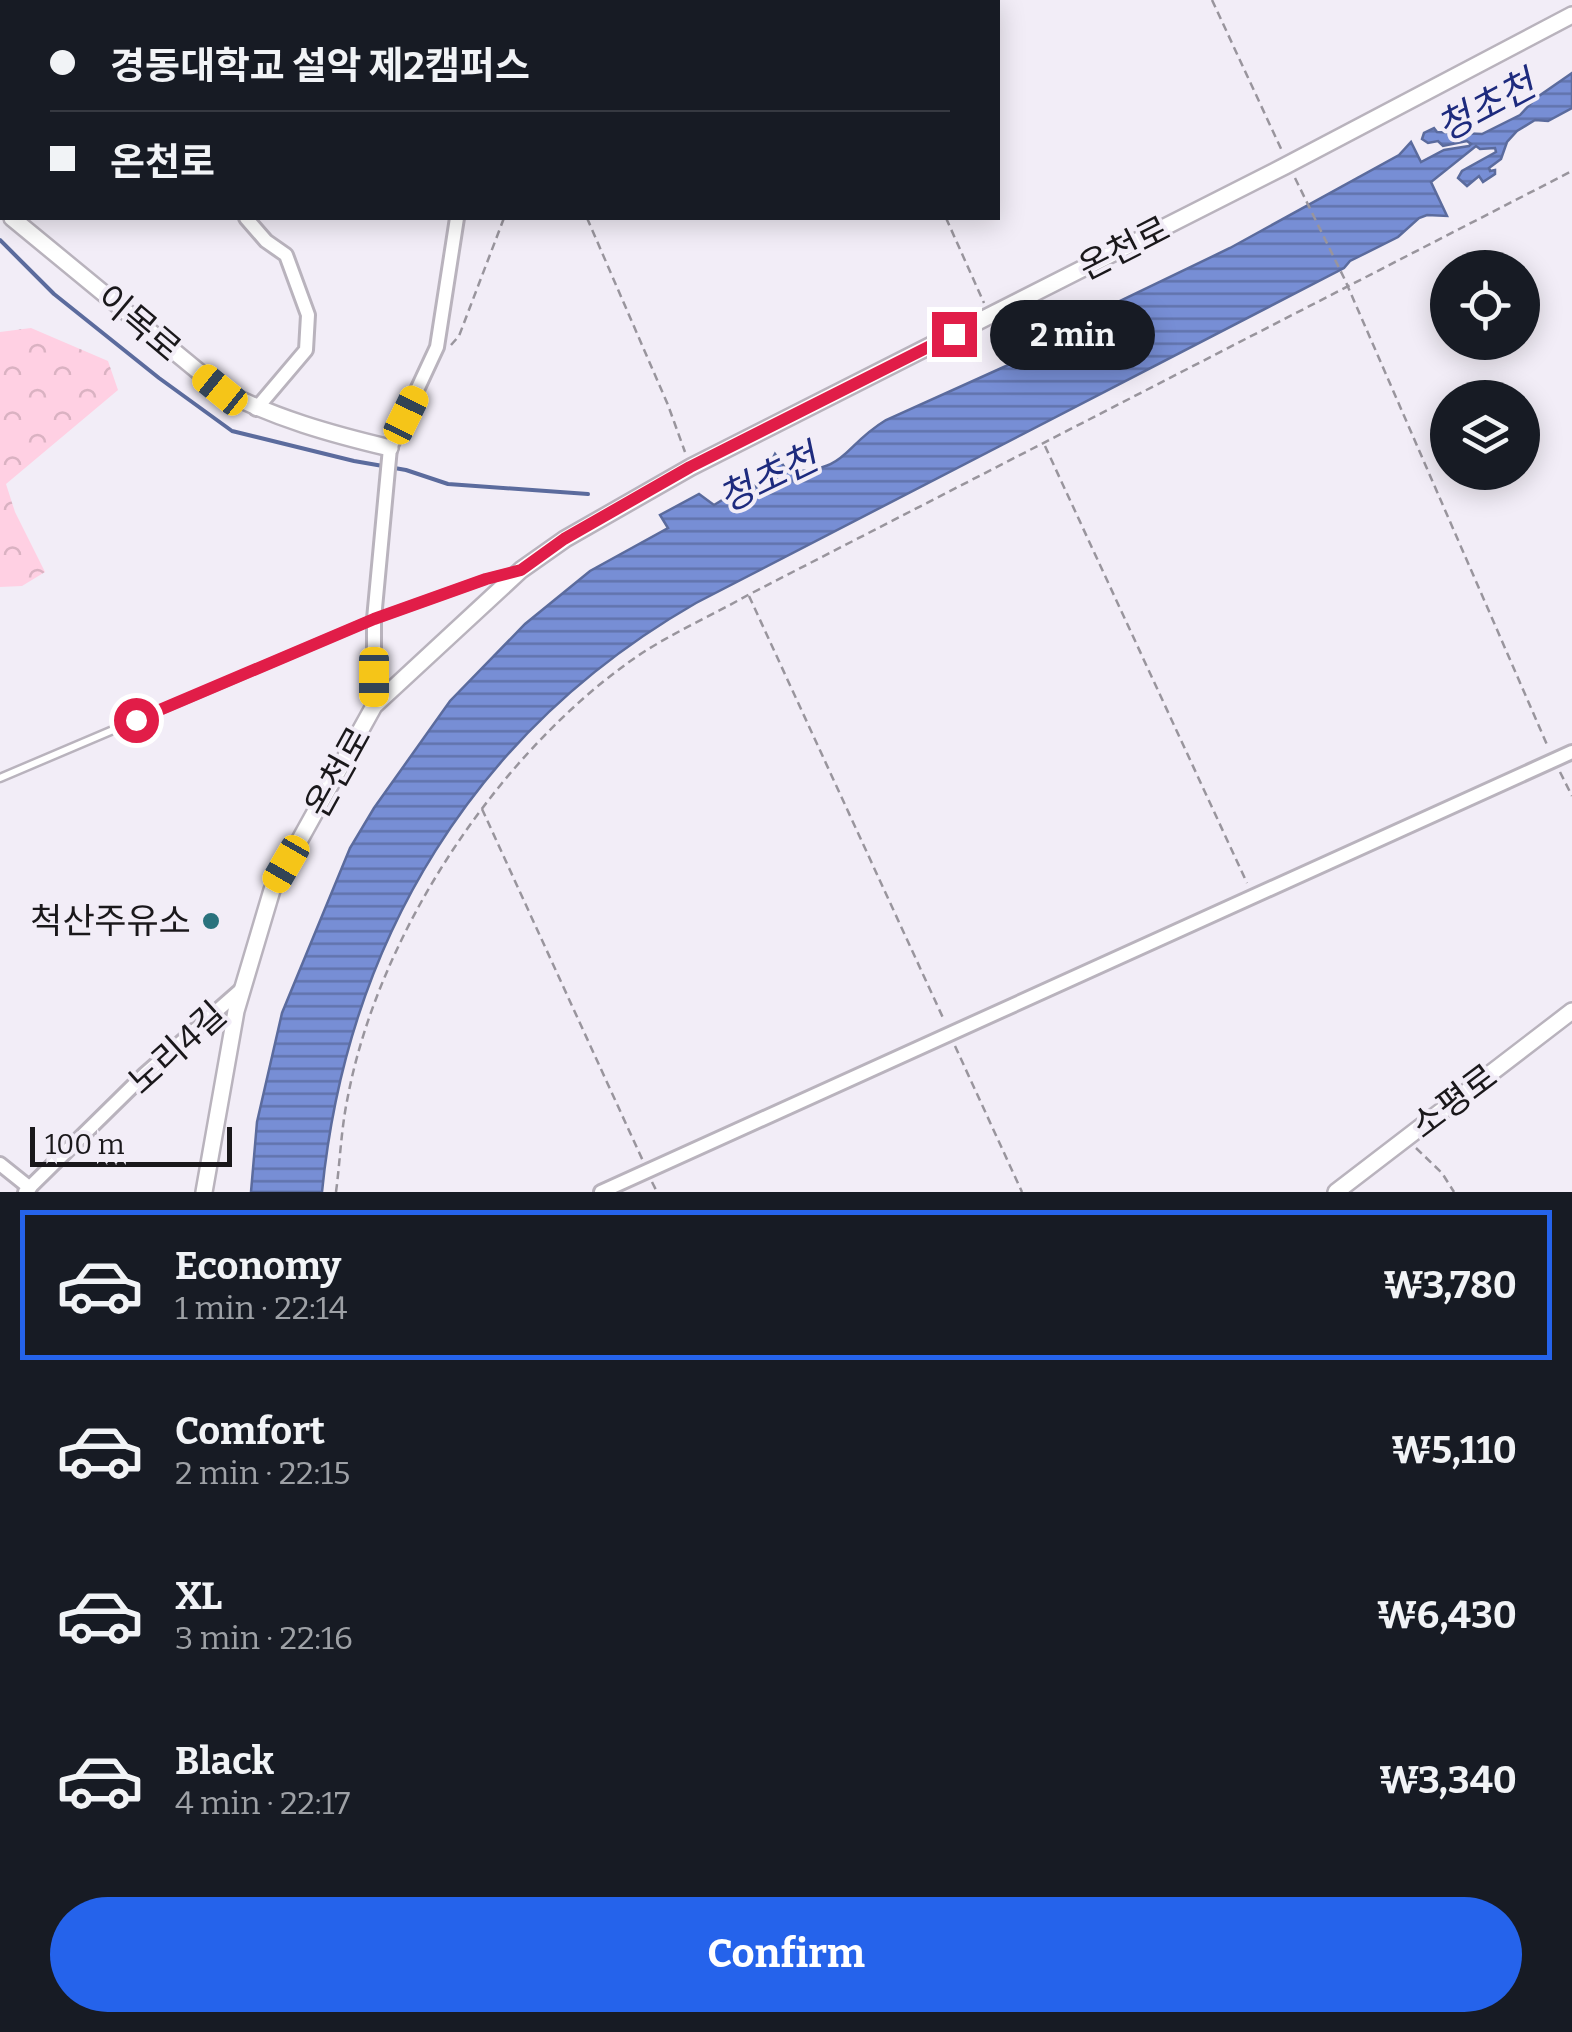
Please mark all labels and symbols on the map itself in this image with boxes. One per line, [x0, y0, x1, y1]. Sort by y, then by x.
water label: 청초천 [1429, 59, 1547, 151]
street label: 온천로 [1071, 207, 1177, 289]
street label: 이목로 [88, 276, 190, 370]
callout: 2 min [989, 299, 1154, 369]
route end [932, 312, 977, 357]
car [187, 359, 253, 421]
car [379, 381, 433, 449]
water label: 청초천 [711, 433, 829, 522]
car [359, 647, 389, 707]
route start [114, 698, 159, 743]
street label: 온천로 [296, 720, 380, 824]
car [258, 831, 314, 897]
place label: 척산주유소 [30, 900, 191, 942]
marker: 척산주유소 [200, 910, 222, 932]
street label: 노리4길 [119, 993, 235, 1103]
street label: 소평로 [1403, 1055, 1505, 1147]
scale bar [30, 1122, 232, 1166]

